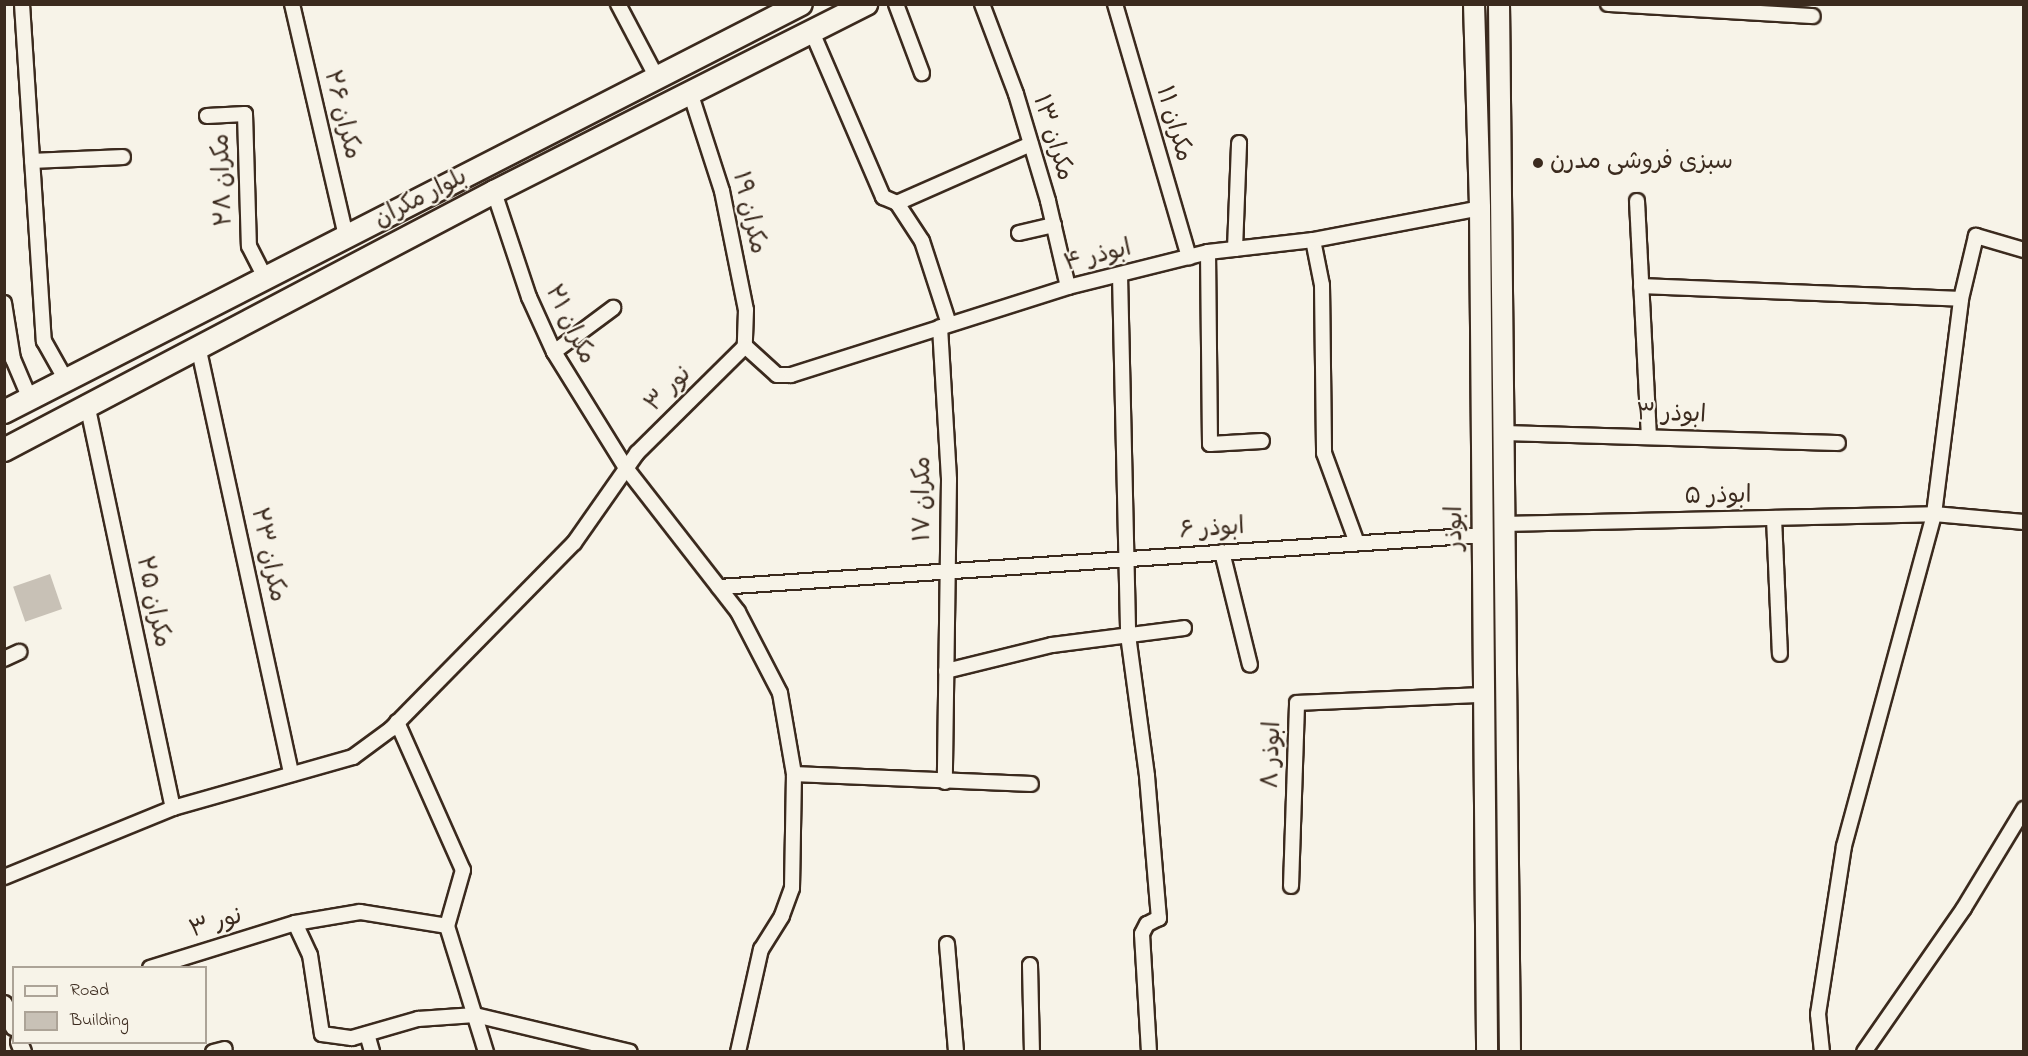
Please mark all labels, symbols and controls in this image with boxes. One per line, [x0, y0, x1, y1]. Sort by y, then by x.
street label: مکران ۲۶ [316, 68, 366, 162]
street label: مکران ۱۱ [1149, 83, 1197, 165]
street label: مکران ۱۳ [1025, 92, 1079, 184]
street label: مکران ۲۸ [208, 133, 240, 227]
place label: سبزی فروشی مدرن [1550, 149, 1733, 177]
marker: سبزی فروشی مدرن [1531, 156, 1545, 170]
street label: بلوار مکران [370, 163, 472, 235]
street label: مکران ۱۹ [725, 169, 771, 257]
street label: ابوذر ۴ [1061, 235, 1135, 279]
street label: مکران ۲۱ [537, 281, 601, 369]
street label: نور ۳ [640, 361, 698, 419]
street label: ابوذر ۳ [1635, 399, 1707, 431]
street label: مکران ۱۷ [910, 456, 938, 542]
street label: ابوذر ۵ [1684, 482, 1752, 512]
street label: مکران ۲۳ [243, 505, 291, 605]
street label: ابوذر [1442, 506, 1470, 550]
street label: ابوذر ۶ [1179, 513, 1245, 547]
street label: مکران ۲۵ [128, 554, 176, 650]
street label: ابوذر ۸ [1257, 721, 1289, 789]
street label: نور ۳ [186, 902, 246, 946]
legend [12, 966, 207, 1044]
text: Road [70, 978, 109, 1004]
text: Building [70, 1008, 129, 1034]

